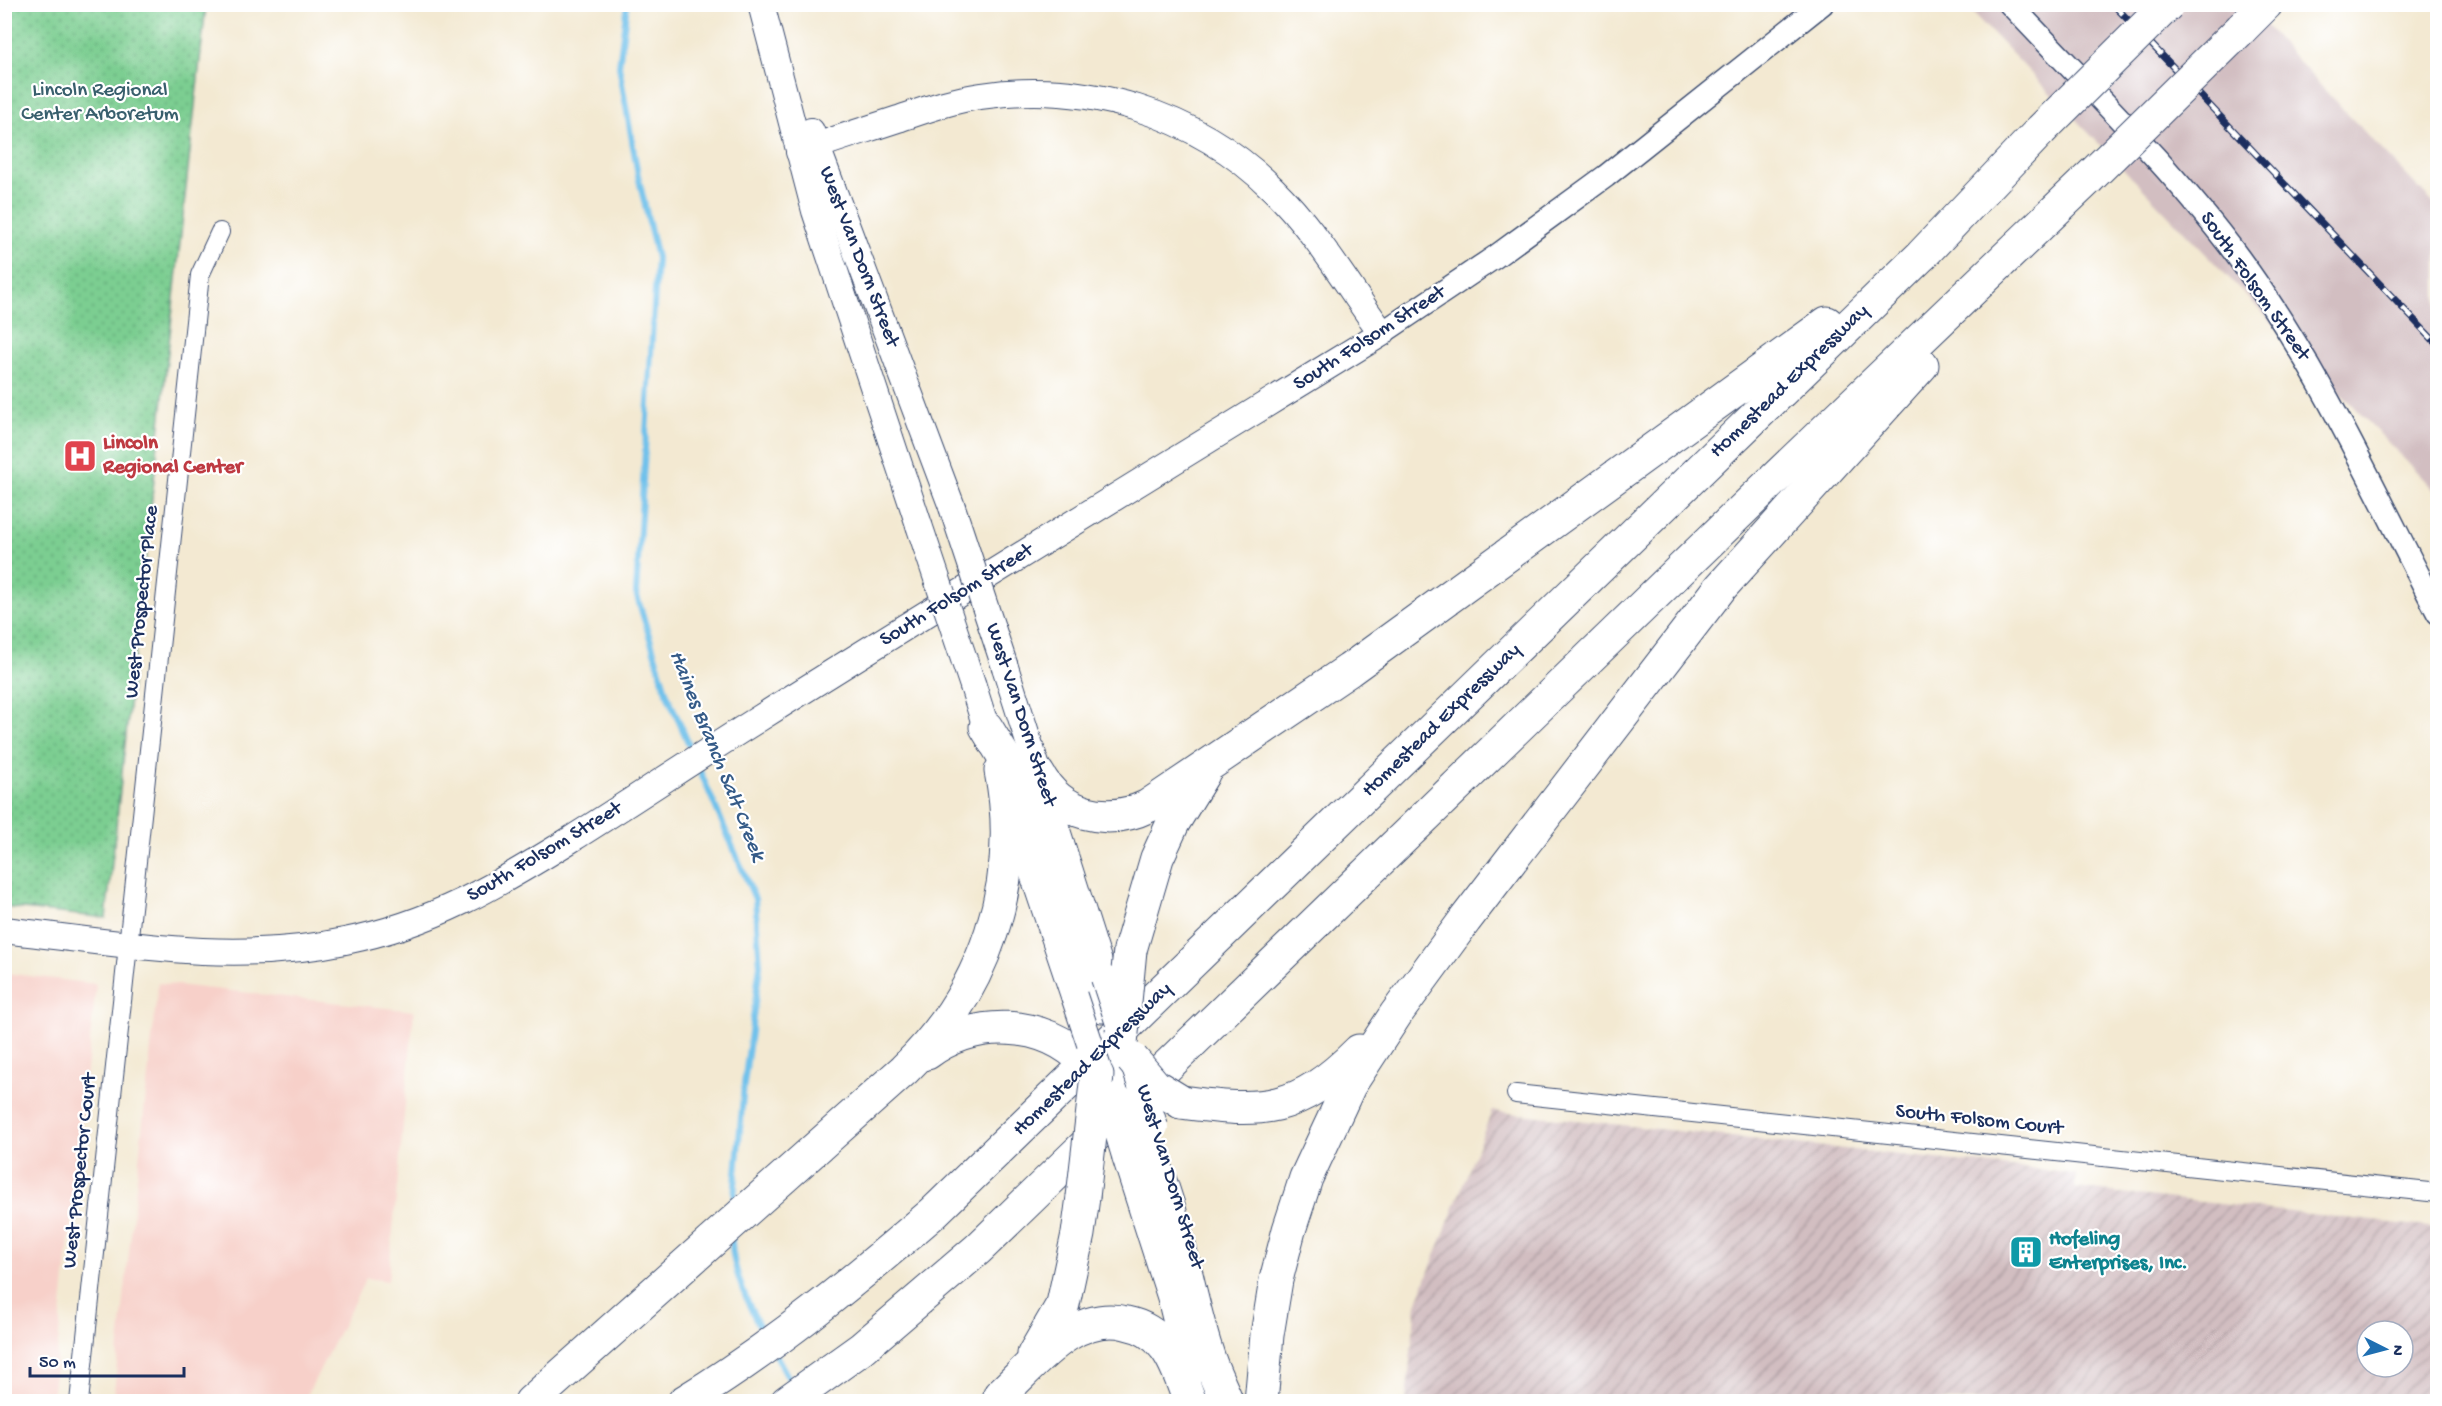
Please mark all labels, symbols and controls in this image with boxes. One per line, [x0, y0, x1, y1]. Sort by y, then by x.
park label: Lincoln Regional Center Arboretum [21, 79, 179, 128]
street label: West Van Dorn Street [812, 163, 905, 353]
street label: South Folsom Street [2193, 208, 2316, 368]
street label: South Folsom Street [1289, 279, 1453, 397]
street label: Homestead Expressway [1705, 300, 1875, 464]
place label: Lincoln Regional Center [102, 432, 245, 481]
hospital icon: Lincoln Regional Center [62, 438, 98, 474]
street label: West Prospector Place [120, 503, 166, 700]
street label: South Folsom Street [876, 537, 1040, 653]
street label: West Van Dorn Street [979, 620, 1062, 812]
street label: Homestead Expressway [1357, 639, 1527, 803]
water label: Haines Branch Salt Creek [662, 647, 771, 867]
street label: South Folsom Street [463, 796, 629, 909]
street label: Homestead Expressway [1008, 978, 1178, 1142]
street label: West Prospector Court [58, 1070, 104, 1270]
street label: West Van Dorn Street [1129, 1082, 1210, 1274]
street label: South Folsom Court [1894, 1100, 2066, 1142]
place label: Hofeling Enterprises, Inc. [2049, 1228, 2188, 1277]
building icon: Hofeling Enterprises, Inc. [2008, 1234, 2044, 1270]
north arrow [2355, 1319, 2415, 1379]
scale bar [30, 1340, 184, 1378]
text: N [2386, 1344, 2406, 1357]
text: 50 m [39, 1353, 76, 1374]

